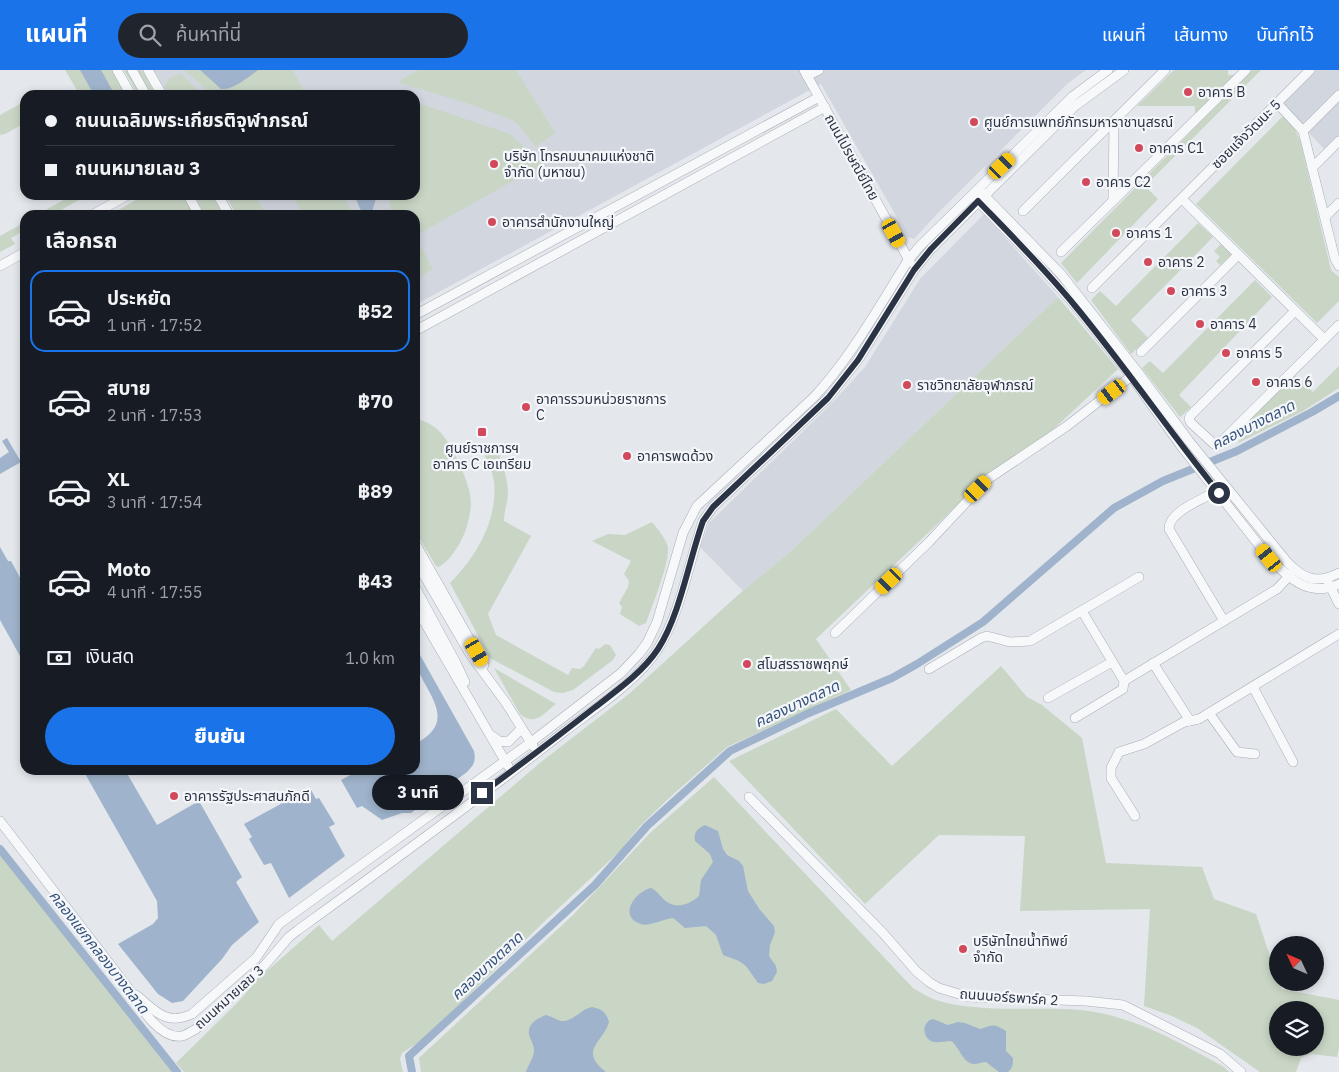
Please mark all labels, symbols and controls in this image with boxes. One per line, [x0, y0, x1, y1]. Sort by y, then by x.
search box [118, 13, 468, 58]
text: แผนที่ [25, 17, 88, 49]
icon: search [136, 21, 164, 49]
text: ค้นหาที่นี่ [176, 22, 241, 46]
text: แผนที่ [1102, 23, 1146, 46]
text: เส้นทาง [1174, 23, 1228, 46]
text: บันทึกไว้ [1256, 23, 1314, 46]
place label: อาคาร B [1198, 83, 1245, 101]
marker: อาคาร B [1182, 86, 1194, 98]
street label: ซอยแจ้งวัฒนะ 5 [1207, 95, 1285, 173]
text: ถนนเฉลิมพระเกียรติจุฬาภรณ์ [75, 108, 308, 132]
street label: ถนนไปรษณีย์ไทย [821, 111, 883, 203]
place label: ศูนย์การแพทย์ภัทรมหาราชานุสรณ์ [984, 113, 1173, 131]
marker: ศูนย์การแพทย์ภัทรมหาราชานุสรณ์ [968, 116, 980, 128]
place label: อาคาร C1 [1149, 139, 1204, 157]
marker: อาคาร C1 [1133, 142, 1145, 154]
place label: บริษัท โทรคมนาคมแห่งชาติ จำกัด (มหาชน) [504, 147, 654, 181]
car [985, 150, 1018, 182]
text: ถนนหมายเลข 3 [75, 156, 201, 180]
marker: บริษัท โทรคมนาคมแห่งชาติ จำกัด (มหาชน) [488, 158, 500, 170]
place label: อาคาร C2 [1096, 173, 1151, 191]
marker: อาคาร C2 [1080, 176, 1092, 188]
place label: อาคารสำนักงานใหญ่ [502, 213, 614, 231]
marker: อาคารสำนักงานใหญ่ [486, 216, 498, 228]
car [880, 216, 907, 250]
place label: อาคาร 1 [1126, 224, 1173, 242]
text: เลือกรถ [45, 225, 118, 254]
marker: อาคาร 1 [1110, 227, 1122, 239]
place label: อาคาร 2 [1158, 253, 1205, 271]
marker: อาคาร 2 [1142, 256, 1154, 268]
place label: อาคาร 3 [1181, 282, 1228, 300]
marker: อาคาร 3 [1165, 285, 1177, 297]
text: ประหยัด [107, 286, 171, 310]
icon: car [47, 289, 92, 334]
text: ฿52 [358, 299, 393, 323]
text: 1 นาที · 17:52 [107, 315, 202, 335]
place label: อาคาร 4 [1210, 315, 1257, 333]
marker: อาคาร 4 [1194, 318, 1206, 330]
place label: อาคาร 5 [1236, 344, 1283, 362]
marker: อาคาร 5 [1220, 347, 1232, 359]
place label: อาคาร 6 [1266, 373, 1313, 391]
text: สบาย [107, 376, 151, 400]
place label: ราชวิทยาลัยจุฬาภรณ์ [917, 376, 1033, 394]
marker: อาคาร 6 [1250, 376, 1262, 388]
car [1095, 377, 1128, 407]
icon: car [47, 379, 92, 424]
marker: ราชวิทยาลัยจุฬาภรณ์ [901, 379, 913, 391]
text: ฿70 [358, 389, 393, 413]
place label: อาคารรวมหน่วยราชการ C [536, 390, 666, 424]
water label: คลองบางตลาด [1208, 395, 1298, 454]
marker: อาคารรวมหน่วยราชการ C [520, 401, 532, 413]
text: 2 นาที · 17:53 [107, 405, 202, 425]
marker: ศูนย์ราชการฯ อาคาร C เอเทรียม [476, 426, 488, 438]
place label: ศูนย์ราชการฯ อาคาร C เอเทรียม [433, 439, 531, 473]
place label: อาคารพดด้วง [637, 447, 713, 465]
marker: อาคารพดด้วง [621, 450, 633, 462]
text: XL [107, 467, 130, 491]
icon: car [47, 469, 92, 514]
car [962, 473, 993, 505]
text: ฿89 [358, 479, 393, 503]
route start [1208, 482, 1230, 504]
text: 3 นาที · 17:54 [107, 492, 202, 512]
car [1253, 542, 1284, 574]
text: Moto [107, 557, 151, 581]
icon: car [47, 559, 92, 604]
car [872, 565, 905, 597]
text: ฿43 [358, 569, 393, 593]
text: 4 นาที · 17:55 [107, 582, 202, 602]
car [463, 635, 490, 669]
icon: cash [45, 644, 73, 672]
text: เงินสด [85, 644, 134, 668]
text: 1.0 km [345, 648, 395, 668]
place label: สโมสรราชพฤกษ์ [757, 655, 849, 673]
marker: สโมสรราชพฤกษ์ [741, 658, 753, 670]
water label: คลองบางตลาด [751, 675, 843, 731]
button: ยืนยัน [45, 707, 395, 765]
callout: 3 นาที [372, 776, 464, 810]
text: 3 นาที [397, 782, 439, 802]
route end [471, 782, 493, 804]
place label: อาคารรัฐประศาสนภักดี [184, 787, 310, 805]
marker: อาคารรัฐประศาสนภักดี [168, 790, 180, 802]
water label: คลองแยกคลองบางตลาด [45, 886, 154, 1018]
water label: คลองบางตลาด [447, 927, 527, 1004]
place label: บริษัทไทยน้ำทิพย์ จำกัด [973, 931, 1068, 966]
north arrow [1269, 936, 1324, 991]
map controls [1269, 936, 1324, 1056]
marker: บริษัทไทยน้ำทิพย์ จำกัด [957, 943, 969, 955]
street label: ถนนหมายเลข 3 [190, 961, 268, 1033]
street label: ถนนนอร์ธพาร์ค 2 [959, 985, 1059, 1009]
button: layers [1269, 1001, 1324, 1056]

